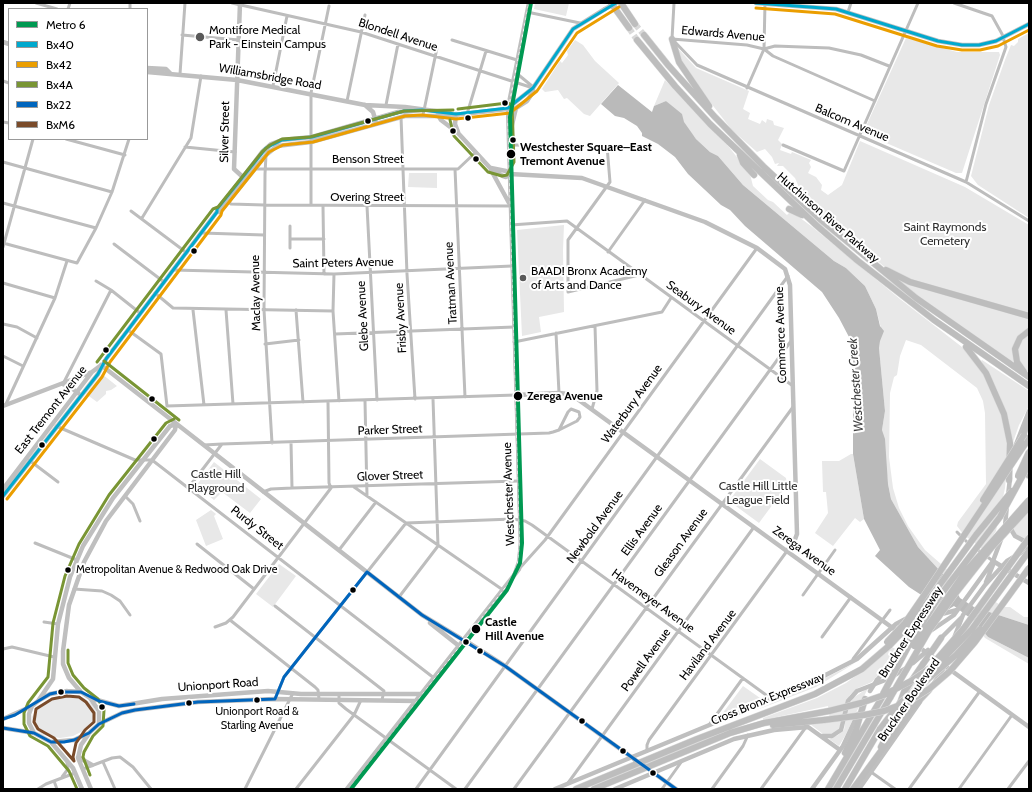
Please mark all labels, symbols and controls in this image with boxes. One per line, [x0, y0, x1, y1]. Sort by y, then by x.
legend [8, 8, 148, 140]
street label: Blondell Avenue [357, 15, 439, 55]
text: Metro 6 [46, 17, 86, 32]
place label: Montifore Medical Park - Einstein Campus [209, 23, 326, 51]
street label: Edwards Avenue [681, 23, 765, 45]
marker: Montifore Medical Park - Einstein Campus [194, 31, 206, 43]
text: Bx40 [46, 37, 74, 52]
text: Bx42 [46, 57, 72, 72]
street label: Williamsbridge Road [218, 61, 322, 93]
text: Bx4A [46, 77, 73, 92]
text: Bx22 [46, 97, 71, 112]
unlabelled marker [500, 98, 510, 108]
street label: Silver Street [217, 101, 233, 163]
street label: Balcom Avenue [813, 101, 891, 145]
unlabelled marker [463, 113, 473, 123]
unlabelled marker [363, 116, 373, 126]
text: BxM6 [46, 117, 75, 132]
unlabelled marker [448, 126, 458, 136]
unlabelled marker [508, 135, 518, 145]
place label: Westchester Square–East Tremont Avenue [520, 140, 652, 168]
marker: Westchester Square–East Tremont Avenue [505, 148, 517, 160]
street label: Benson Street [332, 152, 404, 166]
unlabelled marker [471, 154, 481, 164]
street label: Hutchinson River Parkway [774, 170, 882, 266]
street label: Overing Street [330, 190, 404, 204]
park label: Saint Raymonds Cemetery [904, 220, 986, 248]
street label: Tratman Avenue [442, 241, 460, 325]
unlabelled marker [189, 246, 199, 256]
street label: Maclay Avenue [248, 255, 264, 331]
street label: Saint Peters Avenue [292, 255, 394, 271]
place label: BAAD! Bronx Academy of Arts and Dance [531, 264, 647, 292]
marker: BAAD! Bronx Academy of Arts and Dance [518, 273, 528, 283]
street label: Seabury Avenue [663, 278, 739, 338]
street label: Glebe Avenue [354, 280, 372, 352]
street label: Frisby Avenue [392, 282, 410, 354]
street label: Commerce Avenue [772, 286, 790, 384]
water label: Westchester Creek [845, 337, 867, 433]
unlabelled marker [101, 345, 111, 355]
street label: Waterbury Avenue [599, 362, 665, 446]
street label: East Tremont Avenue [12, 363, 90, 457]
place label: Zerega Avenue [527, 389, 603, 403]
marker: Zerega Avenue [512, 390, 524, 402]
unlabelled marker [147, 394, 157, 404]
street label: Parker Street [357, 422, 423, 438]
unlabelled marker [149, 434, 159, 444]
unlabelled marker [37, 440, 47, 450]
street label: Westchester Avenue [500, 442, 518, 546]
park label: Castle Hill Playground [187, 467, 245, 495]
street label: Glover Street [357, 468, 423, 484]
park label: Castle Hill Little League Field [719, 479, 797, 507]
street label: Newbold Avenue [564, 488, 626, 566]
street label: Ellis Avenue [618, 501, 666, 559]
street label: Purdy Street [228, 503, 286, 553]
street label: Gleason Avenue [651, 506, 711, 580]
street label: Zerega Avenue [770, 523, 838, 579]
place label: Metropolitan Avenue & Redwood Oak Drive [76, 563, 277, 577]
marker: Metropolitan Avenue & Redwood Oak Drive [63, 565, 73, 575]
street label: Havemeyer Avenue [609, 566, 697, 636]
street label: Bruckner Expressway [876, 583, 946, 681]
unlabelled marker [348, 585, 358, 595]
street label: Haviland Avenue [677, 607, 739, 683]
place label: Castle Hill Avenue [485, 615, 544, 643]
marker: Castle Hill Avenue [470, 623, 482, 635]
street label: Powell Avenue [618, 626, 674, 694]
unlabelled marker [461, 637, 471, 647]
unlabelled marker [475, 646, 485, 656]
street label: Bruckner Boulevard [875, 656, 943, 744]
street label: Cross Bronx Expressway [709, 670, 827, 728]
street label: Unionport Road [177, 675, 259, 695]
unlabelled marker [56, 687, 66, 697]
marker: Unionport Road & Starling Avenue [252, 695, 262, 705]
unlabelled marker [184, 698, 194, 708]
unlabelled marker [97, 702, 107, 712]
place label: Unionport Road & Starling Avenue [215, 705, 299, 731]
unlabelled marker [577, 716, 587, 726]
unlabelled marker [618, 746, 628, 756]
unlabelled marker [648, 768, 658, 778]

